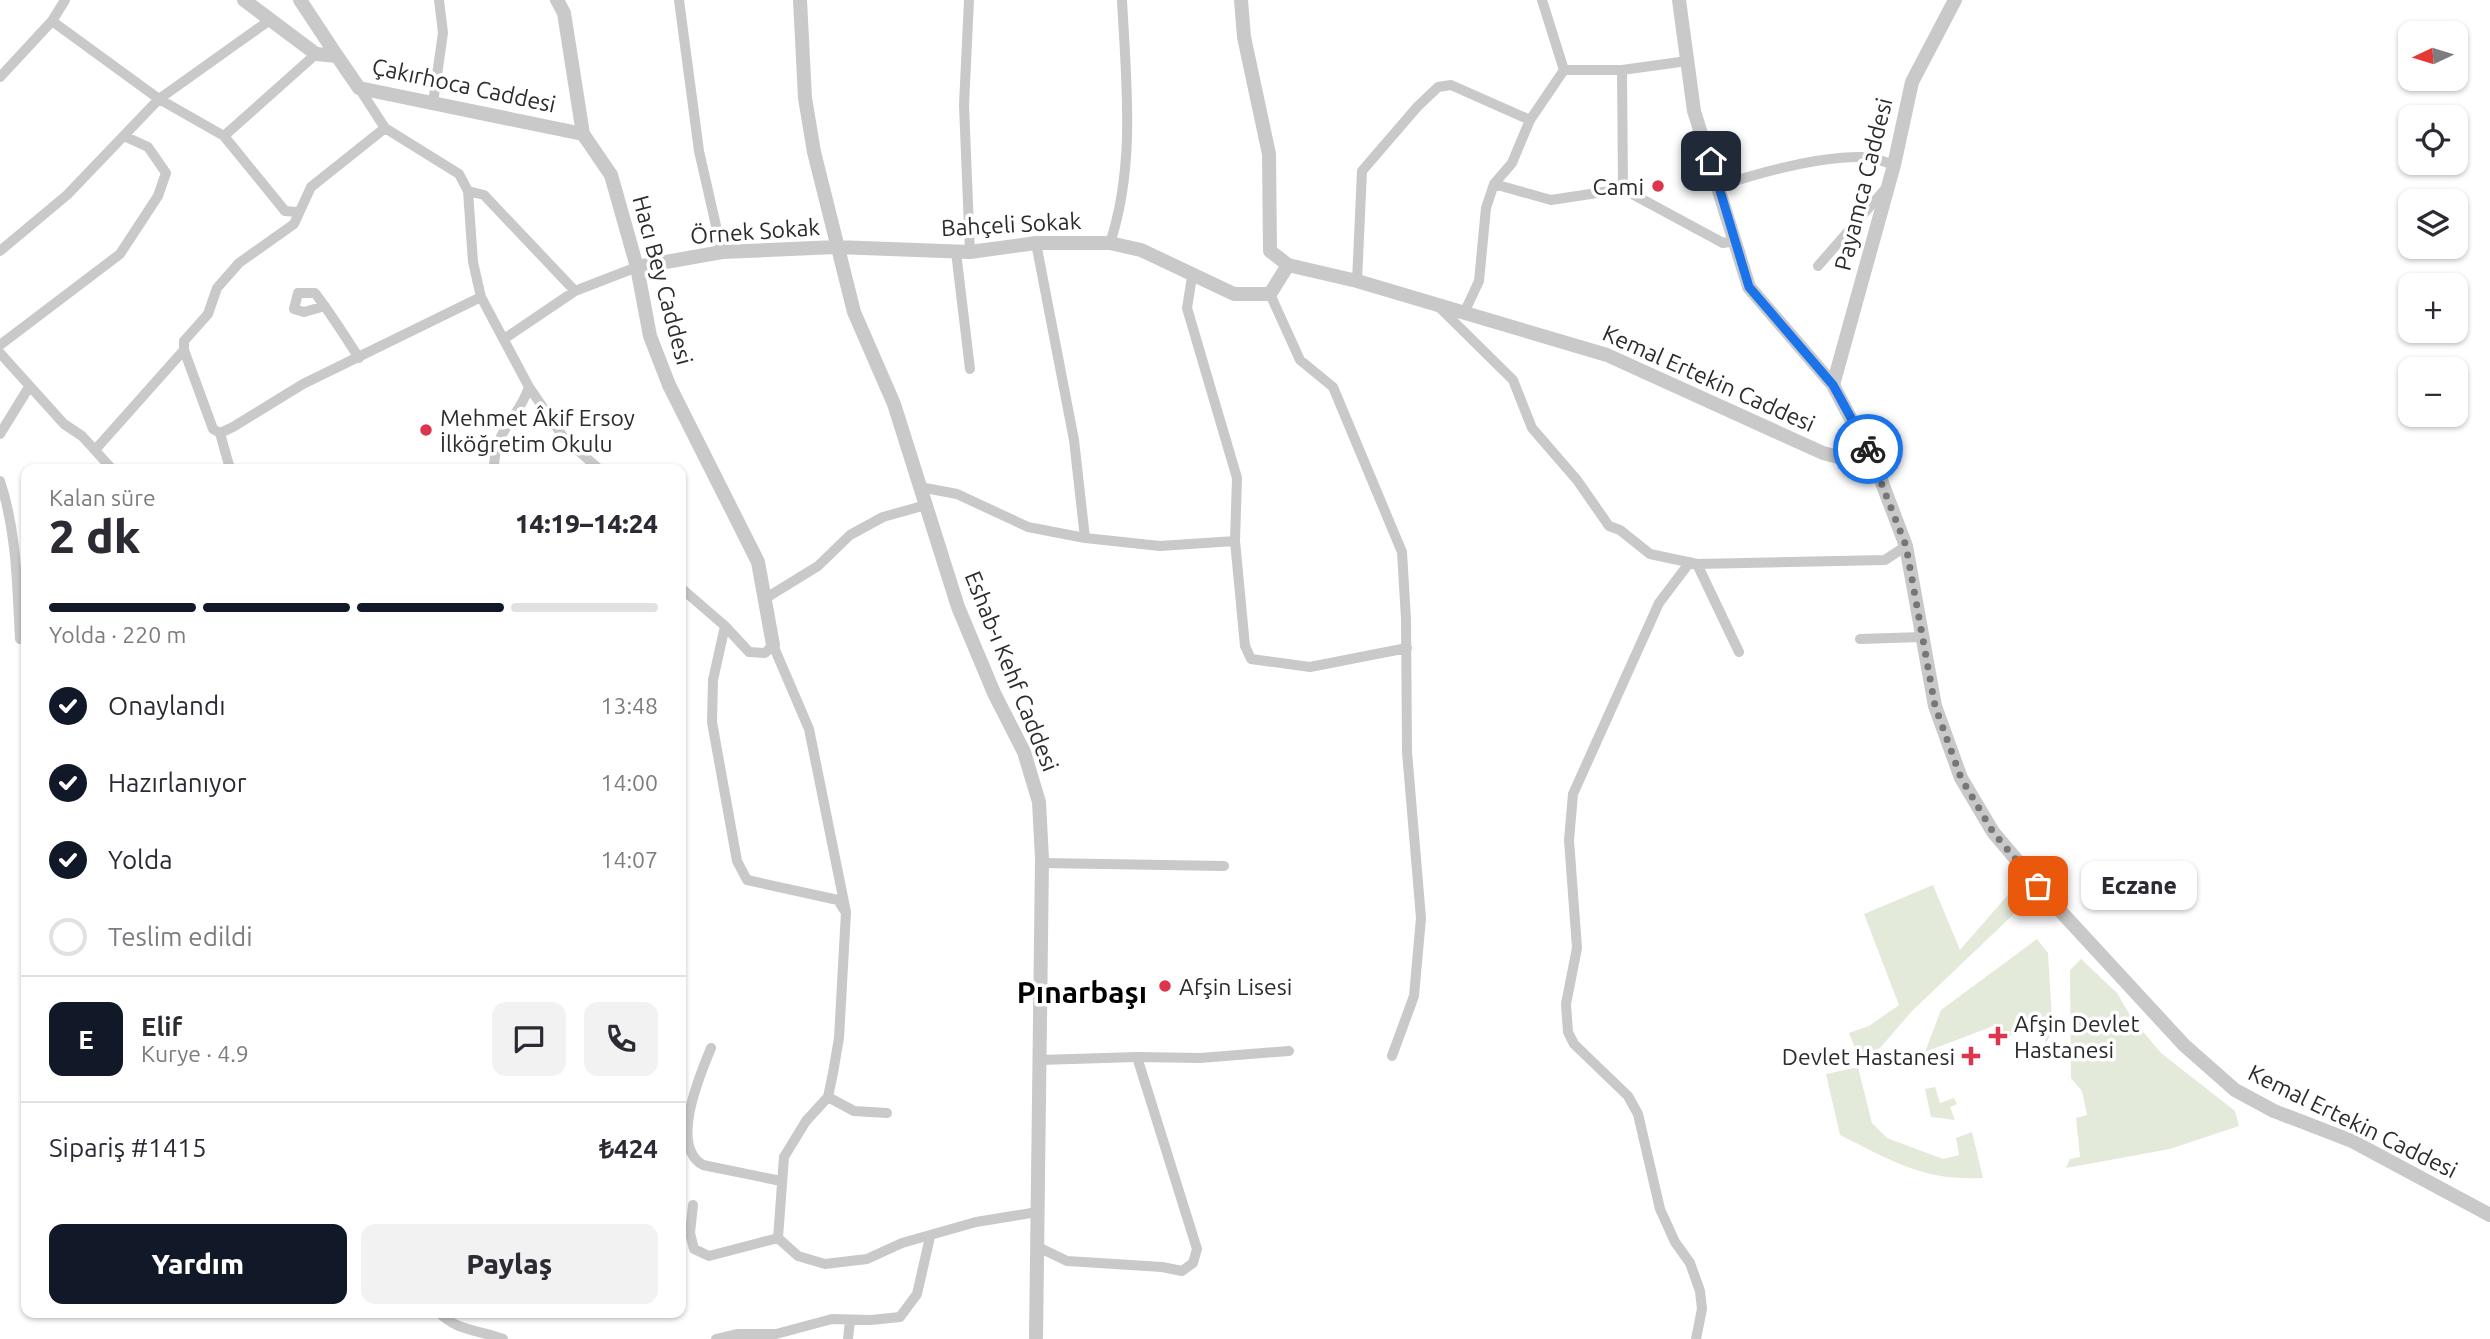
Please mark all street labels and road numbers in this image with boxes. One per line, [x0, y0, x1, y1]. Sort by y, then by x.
street label: Çakırhoca Caddesi [370, 53, 558, 117]
street label: Payamca Caddesi [1829, 95, 1897, 273]
street label: Hacı Bey Caddesi [628, 193, 698, 367]
street label: Bahçeli Sokak [940, 208, 1082, 240]
street label: Örnek Sokak [689, 214, 821, 248]
street label: Kemal Ertekin Caddesi [1599, 320, 1819, 436]
street label: Eshab-ı Kehf Caddesi [960, 567, 1064, 775]
street label: Kemal Ertekin Caddesi [2244, 1059, 2462, 1183]

